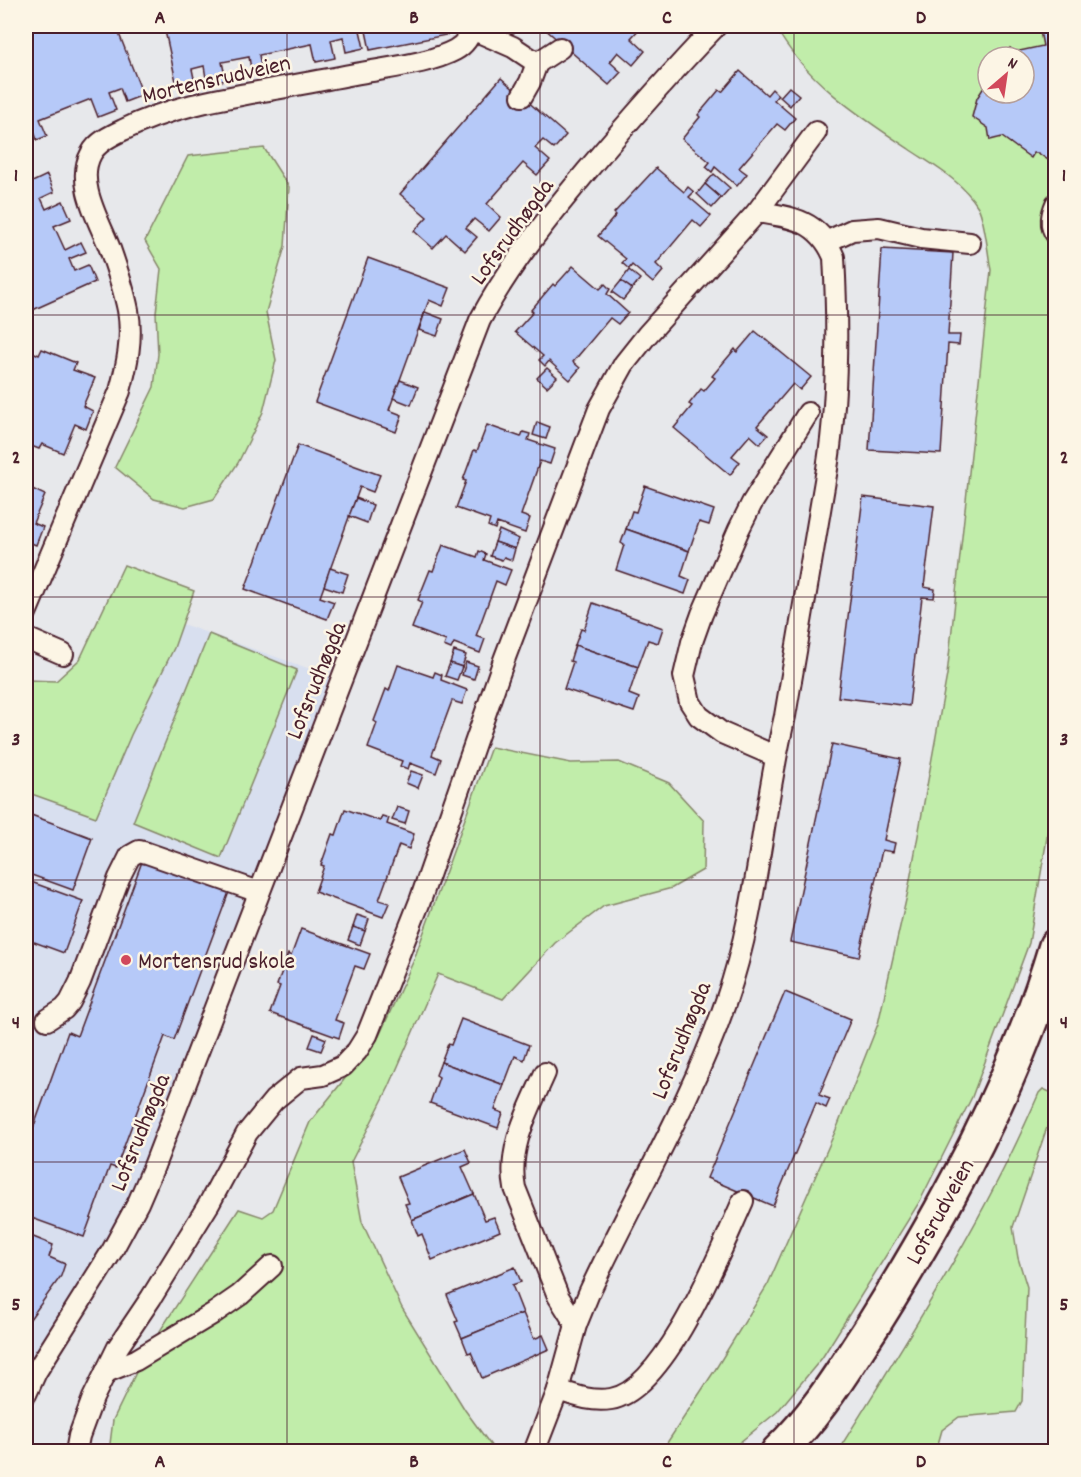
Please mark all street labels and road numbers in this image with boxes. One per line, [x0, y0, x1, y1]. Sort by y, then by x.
street label: Mortensrudveien [139, 47, 294, 115]
street label: Lofsrudhøgda [463, 172, 564, 293]
street label: Lofsrudhøgda [279, 616, 357, 745]
street label: Lofsrudhøgda [644, 976, 722, 1105]
street label: Lofsrudhøgda [103, 1068, 181, 1197]
street label: Lofsrudveien [899, 1153, 985, 1271]

